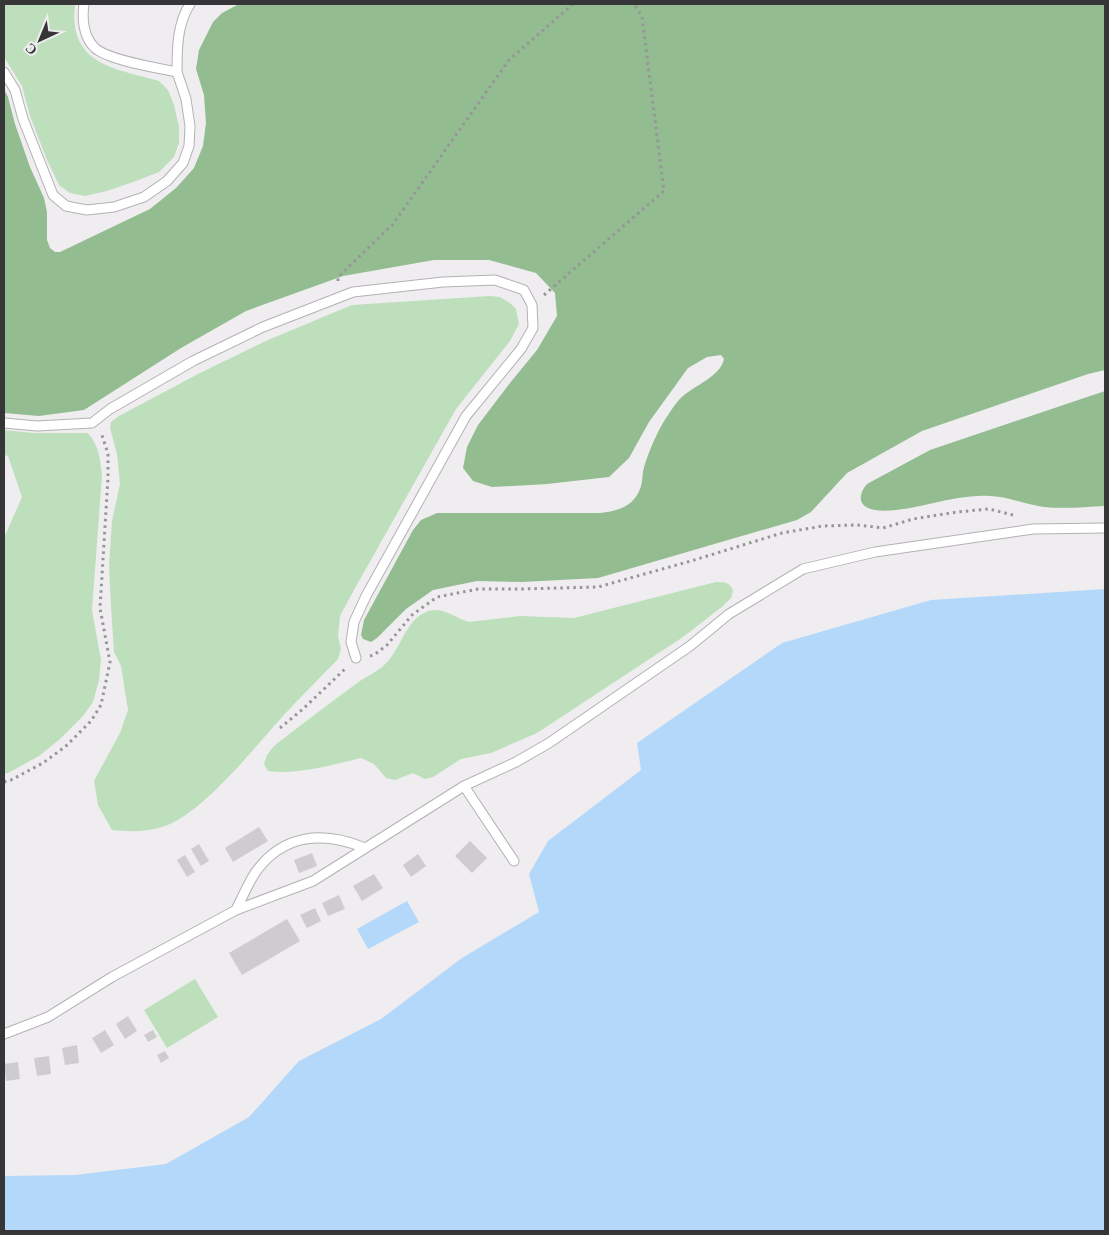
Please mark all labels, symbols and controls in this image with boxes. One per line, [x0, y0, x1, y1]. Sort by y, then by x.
north arrow [15, 15, 65, 65]
text: С [22, 40, 40, 58]

